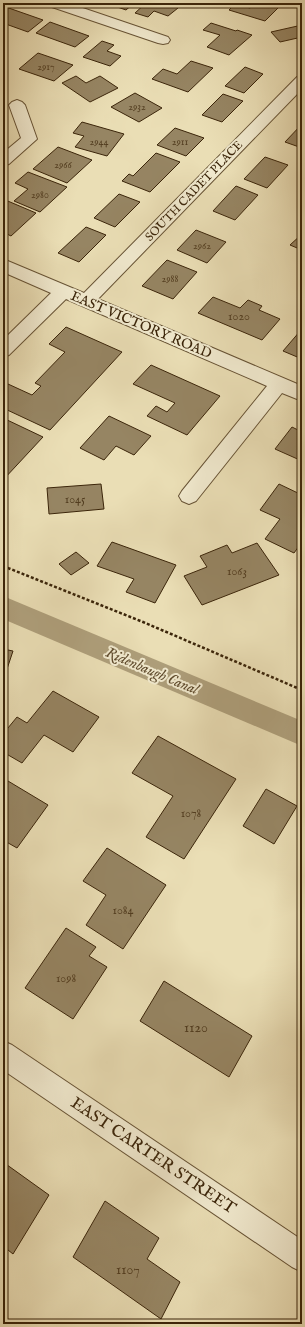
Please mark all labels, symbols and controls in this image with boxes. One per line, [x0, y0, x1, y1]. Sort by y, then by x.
house number: 2917 [37, 61, 55, 74]
house number: 2932 [128, 101, 146, 114]
house number: 2944 [90, 136, 108, 149]
house number: 2911 [172, 136, 189, 149]
street label: SOUTH CADET PLACE [142, 138, 246, 244]
house number: 2966 [54, 159, 73, 172]
house number: 2980 [31, 189, 49, 202]
house number: 2962 [193, 240, 211, 253]
house number: 2988 [162, 273, 179, 286]
street label: EAST VICTORY ROAD [68, 287, 214, 363]
house number: 1020 [228, 309, 250, 324]
house number: 1045 [65, 492, 86, 507]
house number: 1063 [227, 564, 247, 579]
water label: Ridenbaugh Canal [102, 643, 203, 701]
house number: 1078 [181, 806, 202, 821]
house number: 1084 [113, 903, 134, 918]
house number: 1098 [56, 971, 76, 986]
house number: 1120 [184, 1019, 208, 1037]
street label: EAST CARTER STREET [66, 1093, 240, 1220]
house number: 1107 [116, 1261, 140, 1279]

